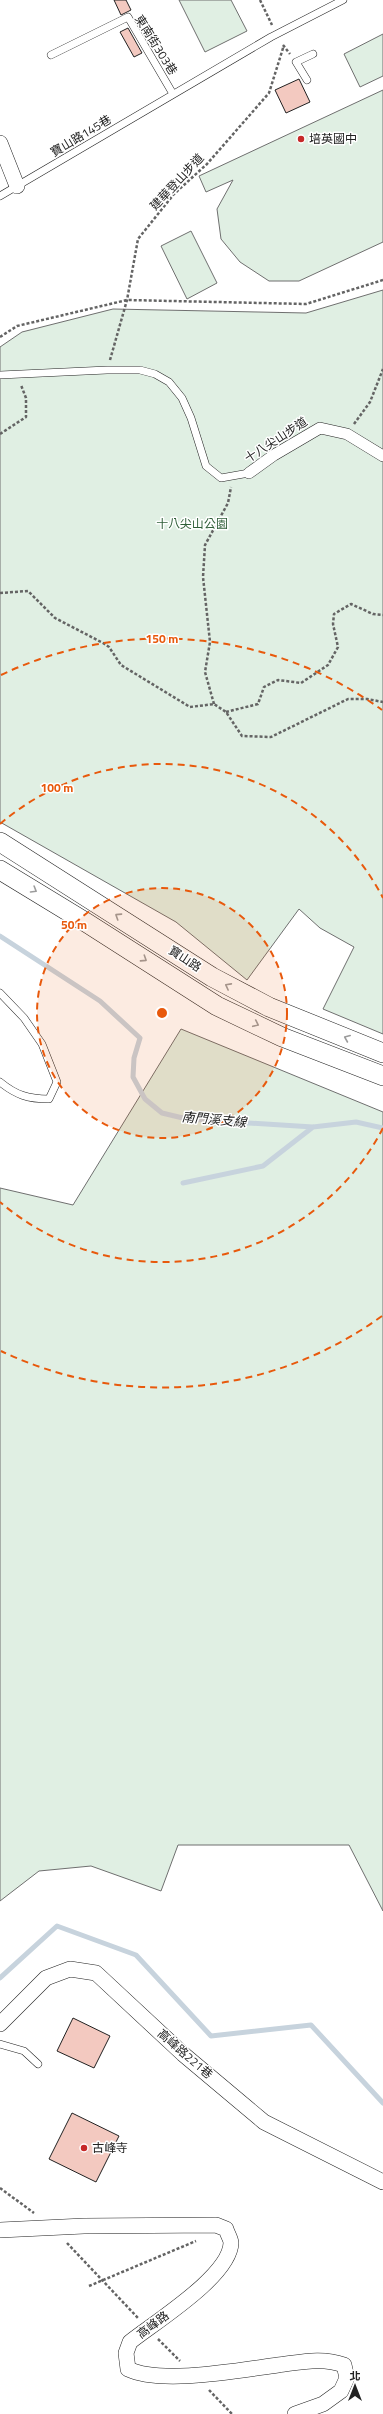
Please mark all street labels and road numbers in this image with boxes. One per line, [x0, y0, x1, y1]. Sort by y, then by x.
street label: 東南街303巷 [130, 11, 183, 79]
street label: 寶山路145巷 [47, 110, 115, 161]
street label: 建華登山步道 [145, 149, 208, 214]
street label: 十八尖山步道 [240, 412, 311, 467]
street label: 寶山路 [165, 941, 206, 976]
street label: 高峰路221巷 [153, 2024, 217, 2083]
street label: 高峰路 [133, 2306, 173, 2343]

